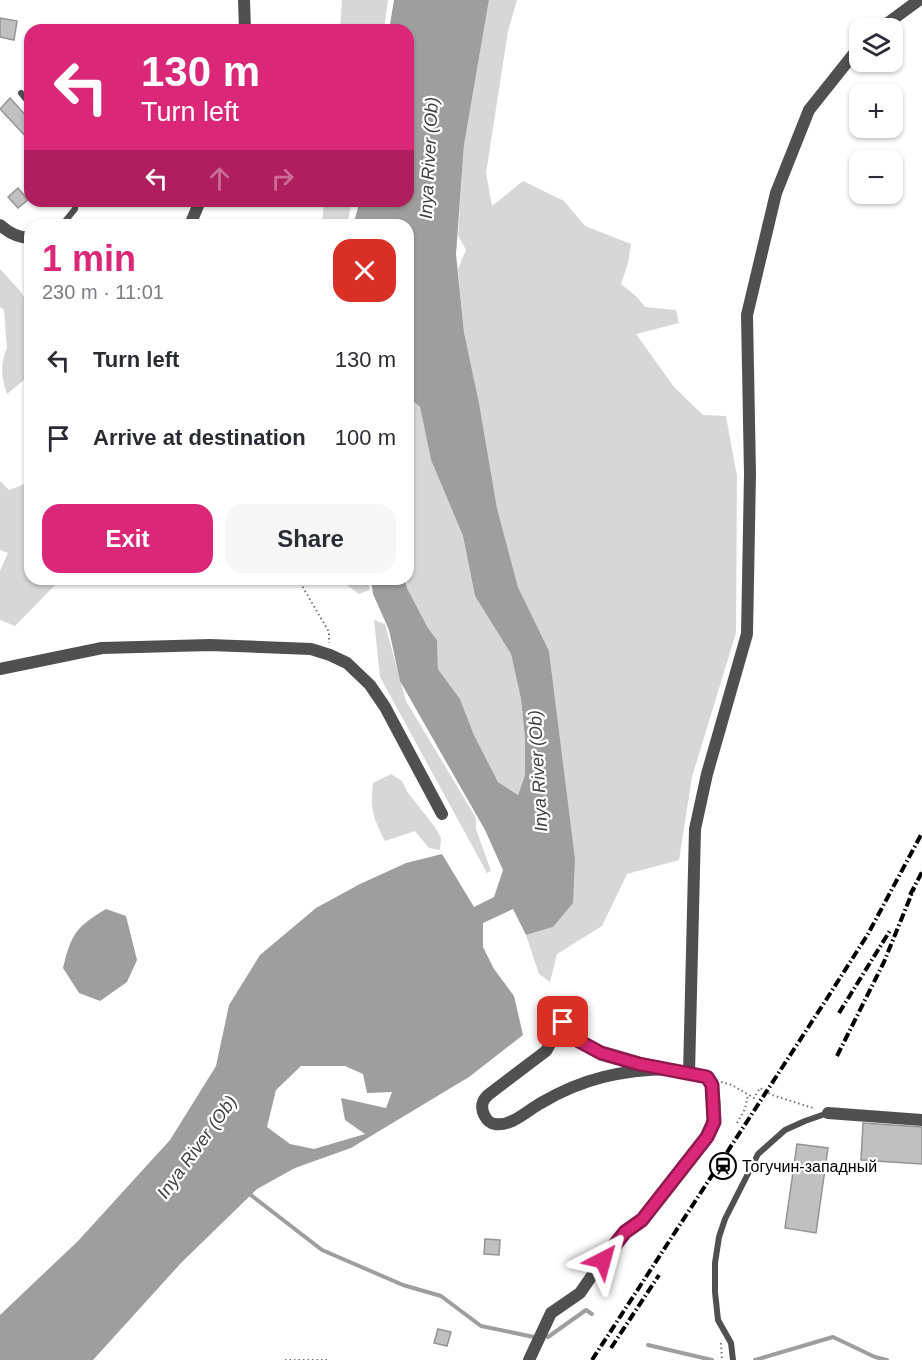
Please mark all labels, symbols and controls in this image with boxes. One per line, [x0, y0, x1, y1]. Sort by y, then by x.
map controls [849, 18, 903, 204]
button: layers [849, 18, 903, 72]
icon: left [42, 48, 120, 126]
text: 130 m [141, 48, 260, 95]
button: + [849, 84, 903, 138]
text: Turn left [141, 97, 239, 127]
water label: Inya River (Ob) [416, 97, 442, 219]
button: − [849, 150, 903, 204]
icon: left [140, 162, 173, 195]
icon: ahead [203, 162, 236, 195]
icon: right [266, 162, 299, 195]
text: 1 min [42, 238, 136, 279]
button: close [333, 239, 396, 302]
text: 230 m · 11:01 [42, 281, 164, 303]
icon: left [42, 344, 75, 377]
text: Turn left [93, 347, 179, 372]
text: 130 m [335, 347, 396, 372]
icon: arrive [42, 422, 75, 455]
text: Arrive at destination [93, 425, 306, 450]
text: 100 m [335, 425, 396, 450]
button: Exit [42, 504, 213, 573]
button: Share [225, 504, 396, 573]
water label: Inya River (Ob) [525, 710, 551, 832]
pin [537, 996, 588, 1047]
icon: arrive [546, 1005, 579, 1038]
water label: Inya River (Ob) [153, 1092, 241, 1202]
station icon: Тогучин-западный [708, 1151, 738, 1181]
place label: Тогучин-западный [742, 1158, 877, 1175]
position arrow [571, 1228, 635, 1292]

